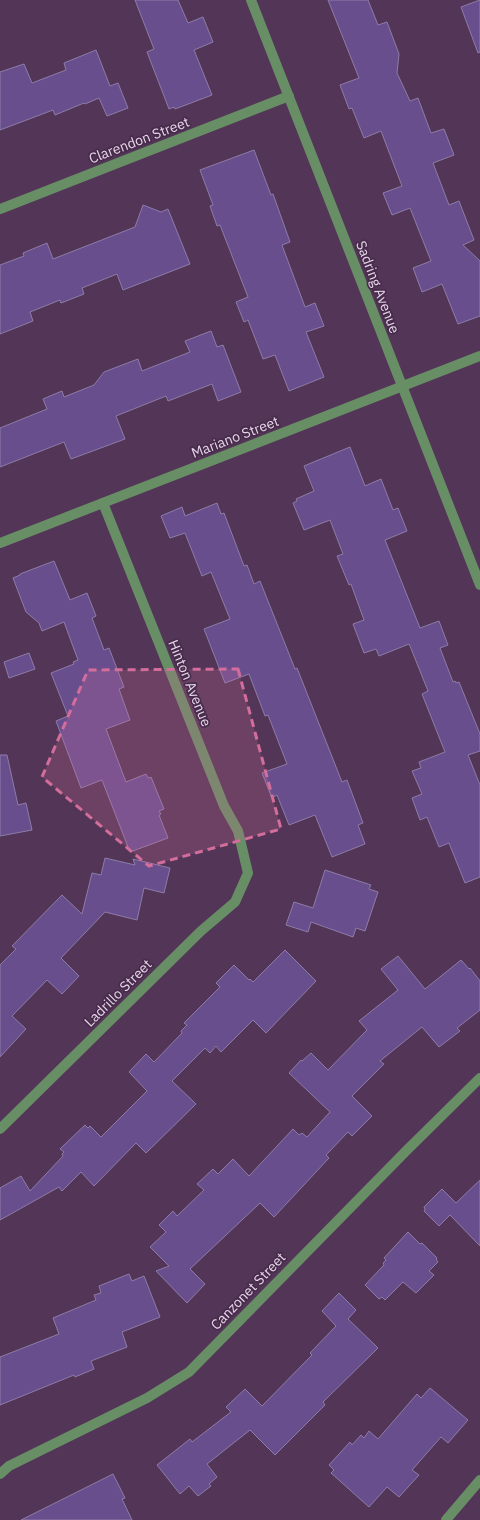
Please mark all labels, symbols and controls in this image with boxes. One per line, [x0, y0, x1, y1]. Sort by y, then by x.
street label: Clarendon Street [86, 113, 192, 167]
street label: Sadring Avenue [352, 238, 404, 336]
street label: Mariano Street [189, 412, 281, 462]
street label: Hinton Avenue [164, 637, 216, 729]
street label: Ladrillo Street [80, 955, 156, 1031]
street label: Canzonet Street [207, 1249, 289, 1333]

